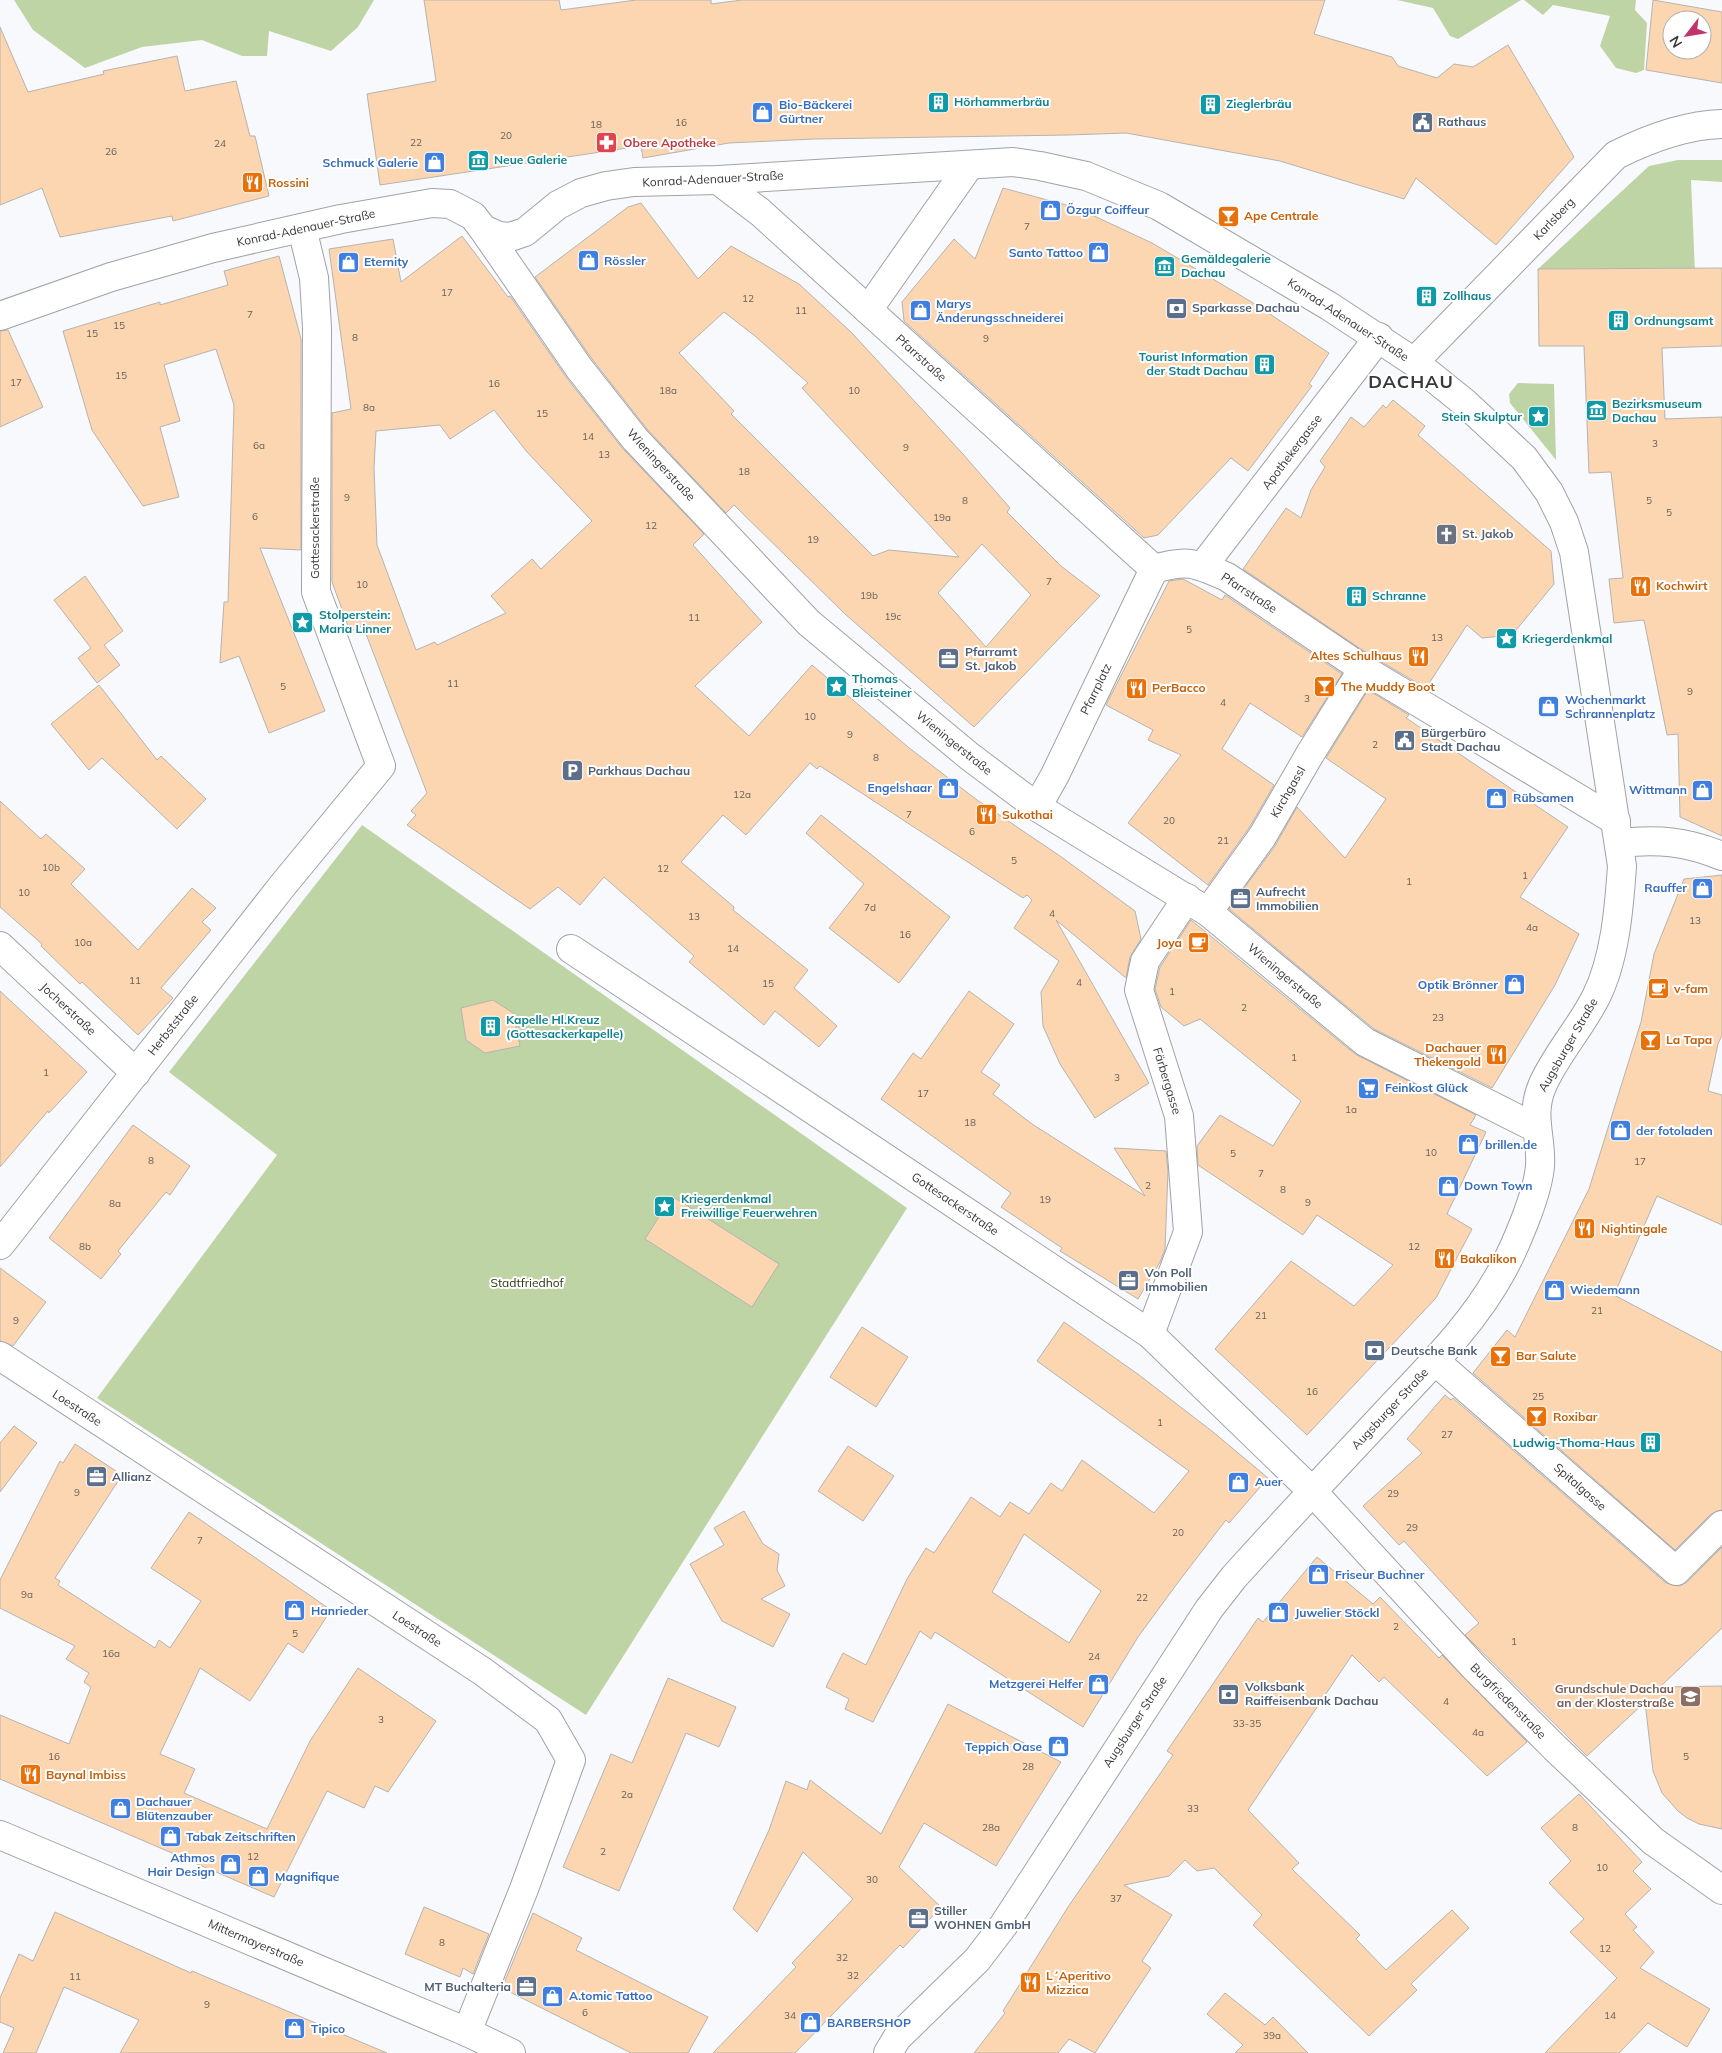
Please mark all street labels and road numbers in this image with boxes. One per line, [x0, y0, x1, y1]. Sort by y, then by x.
street label: Konrad-Adenauer-Straße [642, 167, 784, 190]
street label: Karlsberg [1530, 194, 1578, 243]
street label: Konrad-Adenauer-Straße [235, 205, 377, 250]
street label: Konrad-Adenauer-Straße [1285, 275, 1412, 364]
street label: Pfarrstraße [893, 331, 950, 384]
street label: Apothekergasse [1258, 411, 1325, 492]
street label: Wieningerstraße [624, 425, 699, 504]
street label: Gottesackerstraße [307, 477, 322, 579]
street label: Pfarrstraße [1219, 569, 1280, 616]
street label: Pfarrplatz [1077, 661, 1114, 717]
street label: Wieningerstraße [913, 707, 995, 778]
street label: Kirchgassl [1267, 763, 1308, 820]
street label: Wieningerstraße [1245, 940, 1326, 1011]
street label: Jocherstraße [38, 979, 99, 1038]
street label: Herbststraße [144, 991, 201, 1058]
street label: Augsburger Straße [1535, 995, 1601, 1094]
street label: Färbergasse [1150, 1046, 1185, 1116]
street label: Gottesackerstraße [909, 1169, 1002, 1238]
street label: Augsburger Straße [1348, 1365, 1431, 1452]
street label: Loestraße [50, 1386, 105, 1429]
street label: Spitalgasse [1551, 1460, 1610, 1513]
street label: Loestraße [390, 1607, 445, 1650]
street label: Burgfriedenstraße [1467, 1660, 1549, 1742]
street label: Augsburger Straße [1099, 1673, 1170, 1770]
street label: Mittermayerstraße [206, 1916, 306, 1970]

